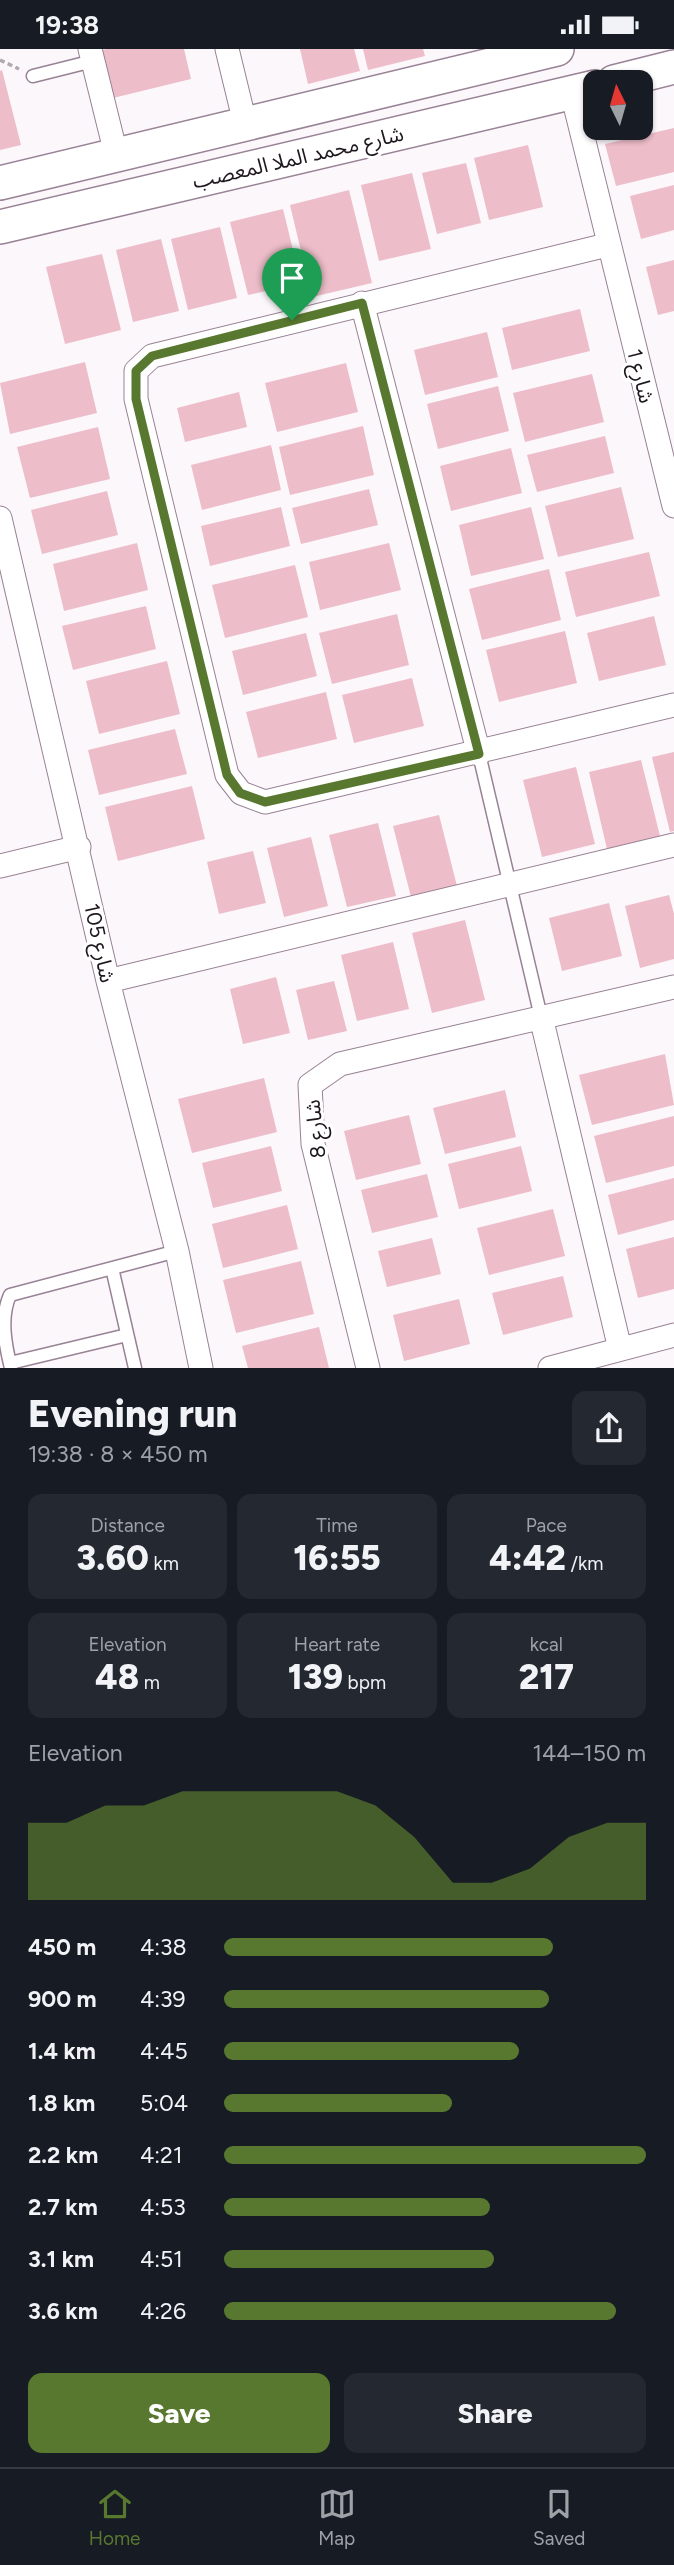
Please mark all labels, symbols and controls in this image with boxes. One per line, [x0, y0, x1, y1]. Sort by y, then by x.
text: 19:38 [35, 9, 99, 41]
north arrow [583, 70, 653, 140]
map controls [583, 70, 653, 140]
street label: شارع محمد الملا المعصب [190, 121, 407, 196]
pin [262, 248, 322, 320]
icon: arrive [273, 259, 311, 297]
street label: شارع 1 [619, 346, 660, 406]
street label: شارع 105 [76, 901, 121, 986]
street label: شارع 8 [299, 1098, 334, 1160]
text: Evening run [28, 1391, 237, 1437]
button: share [572, 1391, 646, 1465]
text: 19:38 · 8 × 450 m [28, 1440, 208, 1468]
text: Distance [90, 1514, 165, 1537]
text: Time [316, 1514, 358, 1537]
text: Pace [526, 1514, 567, 1537]
text: 3.60 [76, 1537, 149, 1579]
text: 16:55 [293, 1537, 381, 1579]
text: 4:42 [489, 1537, 566, 1579]
text: km [149, 1552, 179, 1575]
text: /km [566, 1552, 603, 1575]
text: Elevation [89, 1633, 167, 1656]
text: Heart rate [294, 1633, 380, 1656]
text: kcal [530, 1633, 563, 1656]
text: 48 [95, 1656, 139, 1698]
text: 139 [288, 1656, 343, 1698]
text: 217 [519, 1656, 574, 1698]
text: m [139, 1671, 160, 1694]
text: bpm [343, 1671, 386, 1694]
text: Elevation [28, 1739, 123, 1767]
text: 144–150 m [533, 1739, 646, 1767]
text: 450 m [28, 1933, 96, 1961]
text: 4:38 [140, 1933, 187, 1961]
text: 900 m [28, 1985, 97, 2013]
text: 4:39 [140, 1985, 186, 2013]
text: 1.4 km [28, 2037, 96, 2065]
text: 4:45 [140, 2037, 188, 2065]
text: 1.8 km [28, 2089, 95, 2117]
text: 5:04 [140, 2089, 188, 2117]
text: 2.2 km [28, 2141, 98, 2169]
text: 4:21 [140, 2141, 182, 2169]
text: 2.7 km [28, 2193, 98, 2221]
text: 4:53 [140, 2193, 186, 2221]
text: 3.1 km [28, 2245, 94, 2273]
text: 4:51 [140, 2245, 183, 2273]
text: 3.6 km [28, 2297, 98, 2325]
text: 4:26 [140, 2297, 186, 2325]
button: Save [28, 2373, 330, 2453]
button: Share [344, 2373, 646, 2453]
tab: Home [89, 2485, 140, 2550]
tab: Map [318, 2485, 356, 2550]
tab: Saved [533, 2485, 585, 2550]

